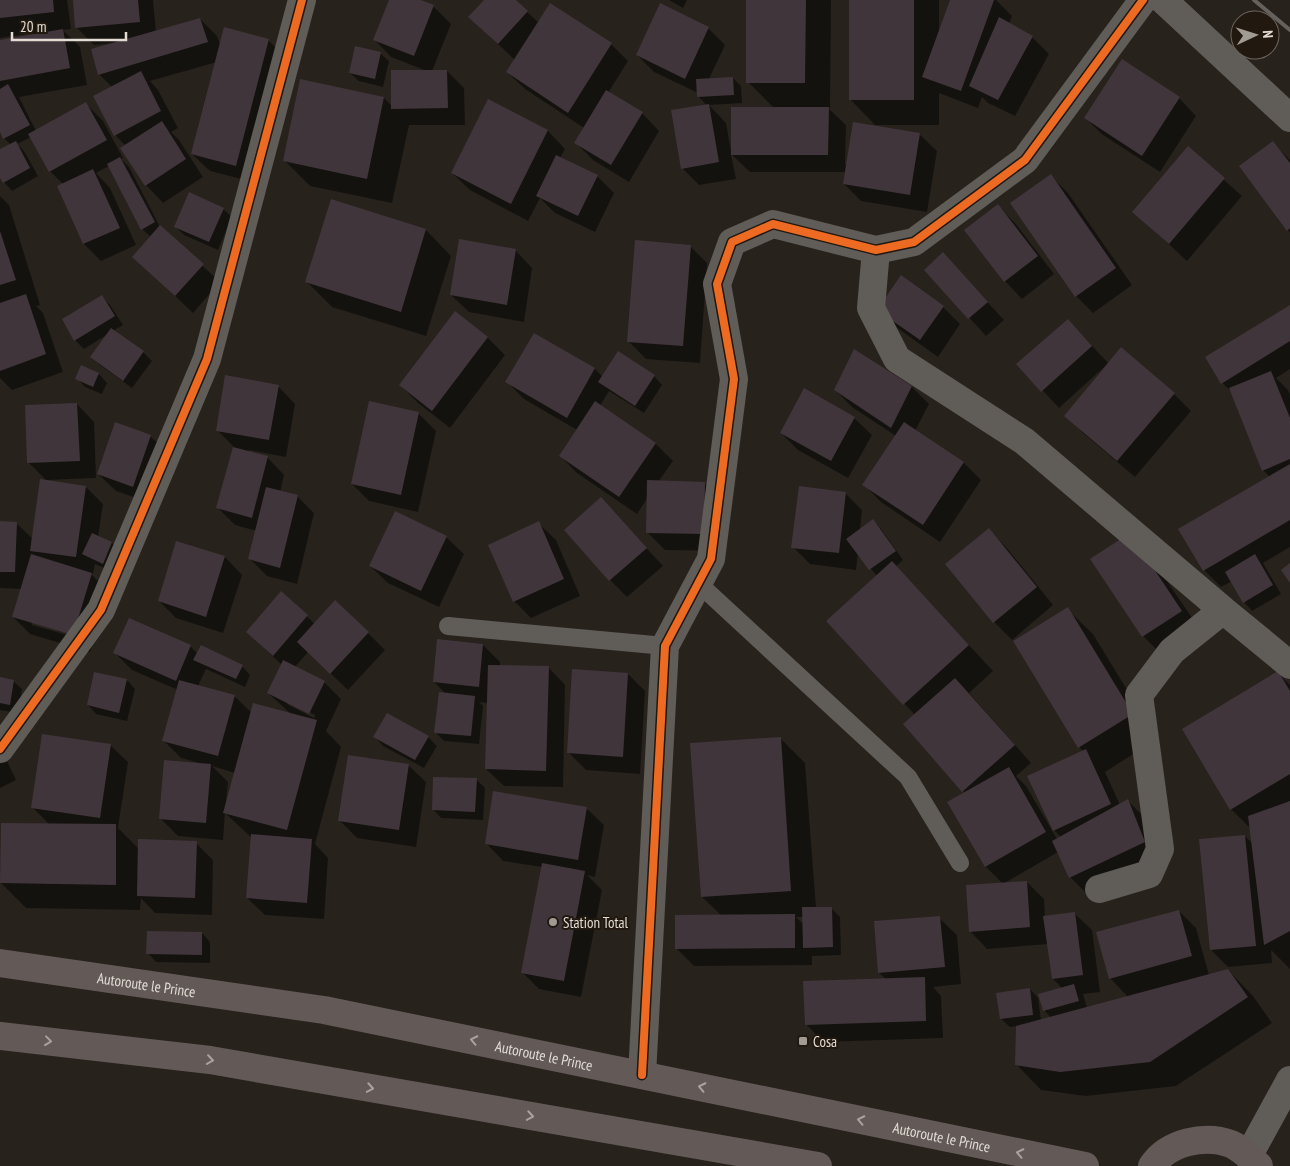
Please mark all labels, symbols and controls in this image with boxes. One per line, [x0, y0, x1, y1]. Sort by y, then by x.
scale bar [12, 10, 126, 42]
north arrow [1230, 10, 1280, 60]
text: 20 m [20, 17, 46, 36]
text: N [1259, 30, 1277, 38]
place label: Station Total [563, 913, 629, 932]
marker: Station Total [547, 916, 559, 928]
street label: Autoroute le Prince [96, 968, 197, 1001]
place label: Cosa [813, 1032, 837, 1051]
one-way arrow [45, 1035, 53, 1046]
marker: Cosa [797, 1035, 809, 1047]
one-way arrow [470, 1036, 479, 1046]
street label: Autoroute le Prince [494, 1036, 595, 1074]
one-way arrow [206, 1054, 214, 1065]
one-way arrow [366, 1082, 374, 1092]
one-way arrow [697, 1083, 706, 1093]
one-way arrow [526, 1110, 534, 1120]
one-way arrow [857, 1115, 866, 1126]
street label: Autoroute le Prince [891, 1117, 992, 1156]
one-way arrow [1016, 1148, 1025, 1158]

